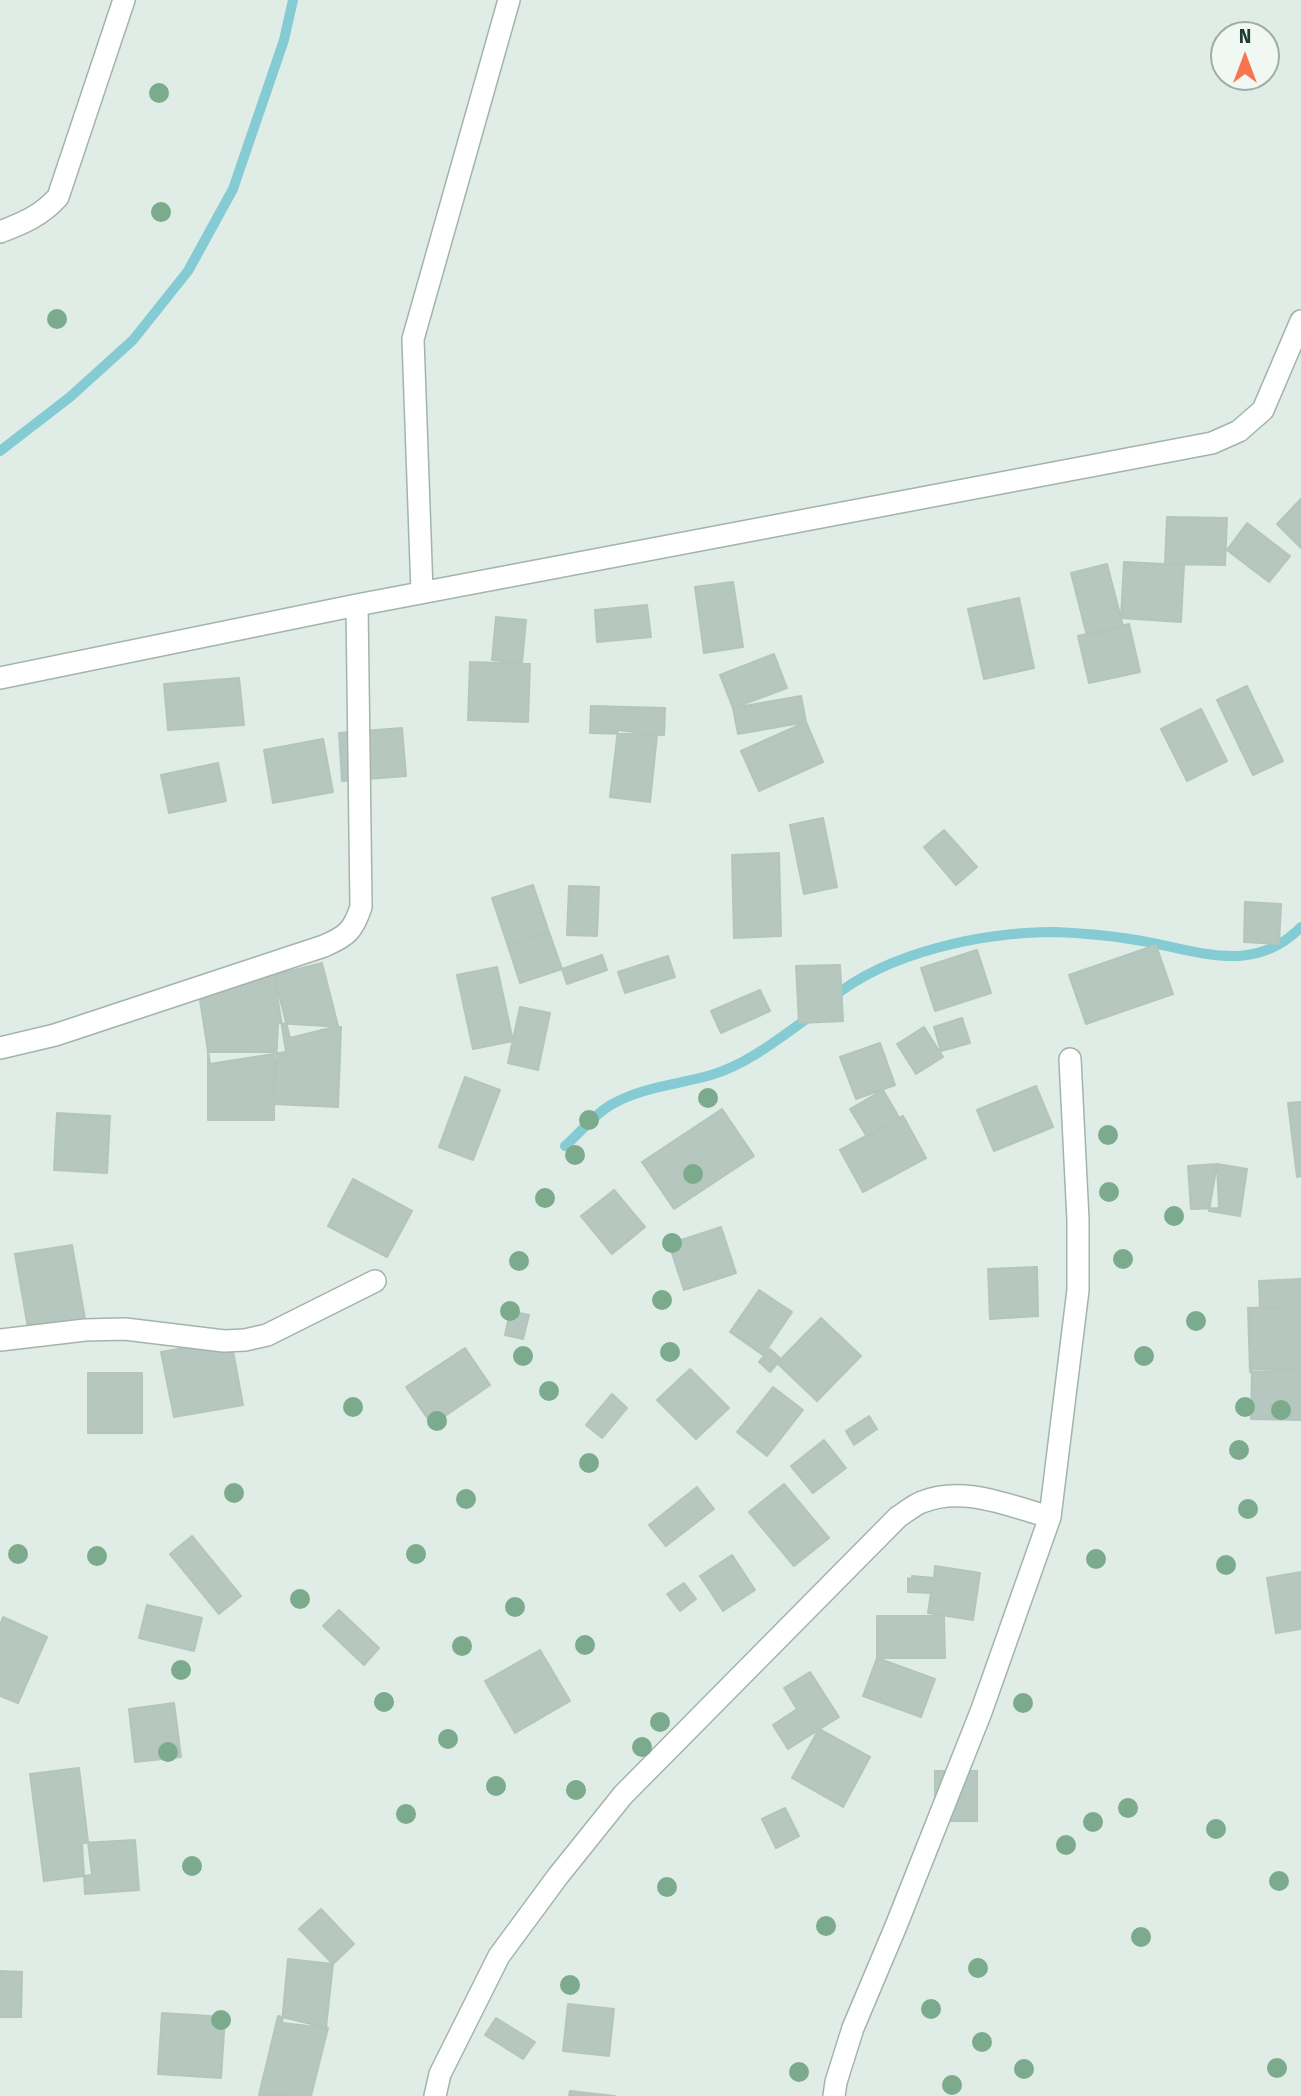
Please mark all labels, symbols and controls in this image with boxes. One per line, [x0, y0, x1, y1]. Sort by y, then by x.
north arrow [1210, 21, 1280, 91]
text: N [1239, 25, 1251, 48]

